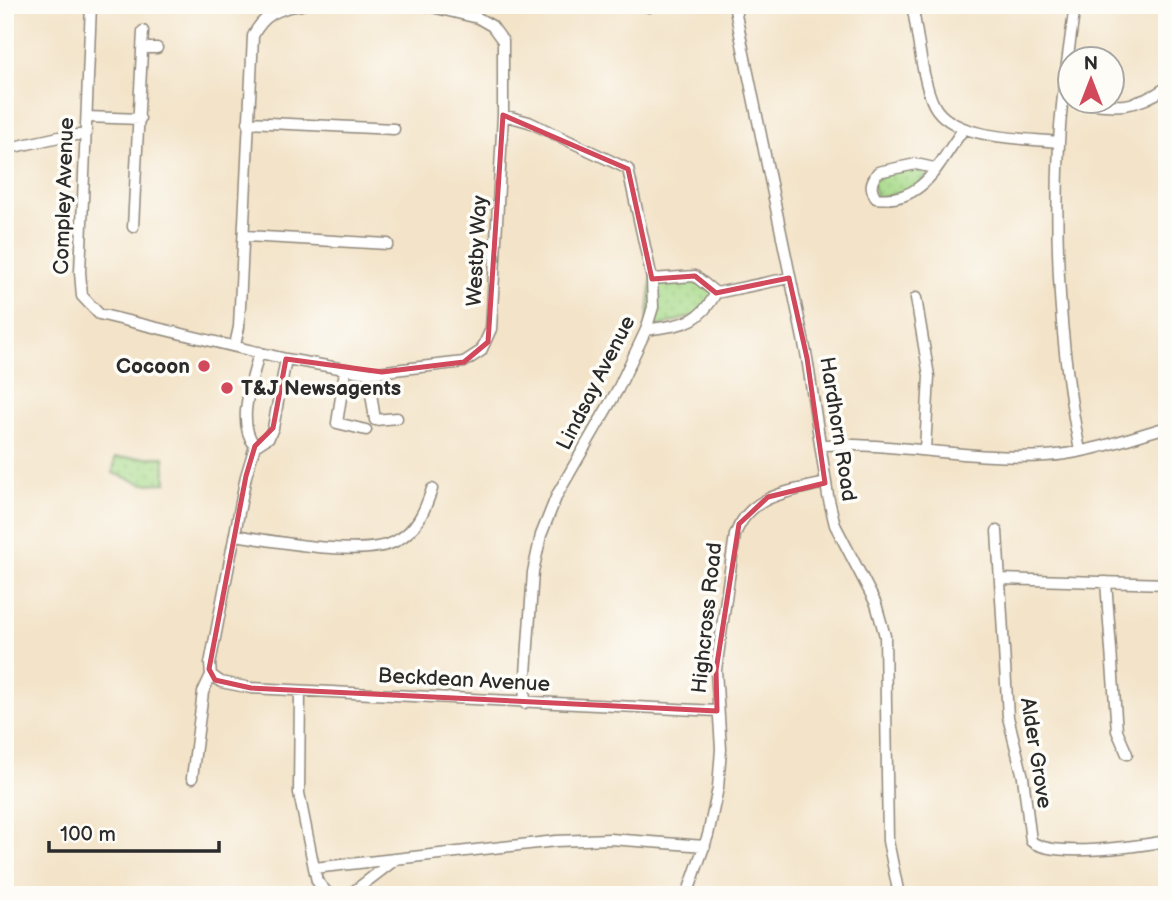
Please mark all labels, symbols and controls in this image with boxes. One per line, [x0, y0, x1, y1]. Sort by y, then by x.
north arrow [1056, 46, 1126, 116]
text: N [1084, 53, 1098, 76]
street label: Compley Avenue [49, 117, 79, 275]
street label: Westby Way [462, 194, 492, 307]
street label: Lindsay Avenue [551, 312, 641, 454]
place label: Cocoon [116, 354, 190, 379]
street label: Hardhorn Road [814, 355, 862, 503]
marker: Cocoon [196, 358, 212, 374]
place label: T&J Newsagents [241, 376, 401, 401]
marker: T&J Newsagents [219, 380, 235, 396]
street label: Highcross Road [687, 541, 727, 695]
street label: Beckdean Avenue [377, 663, 551, 697]
street label: Alder Grove [1015, 696, 1057, 810]
scale bar [49, 809, 219, 853]
text: 100 m [60, 822, 116, 847]

